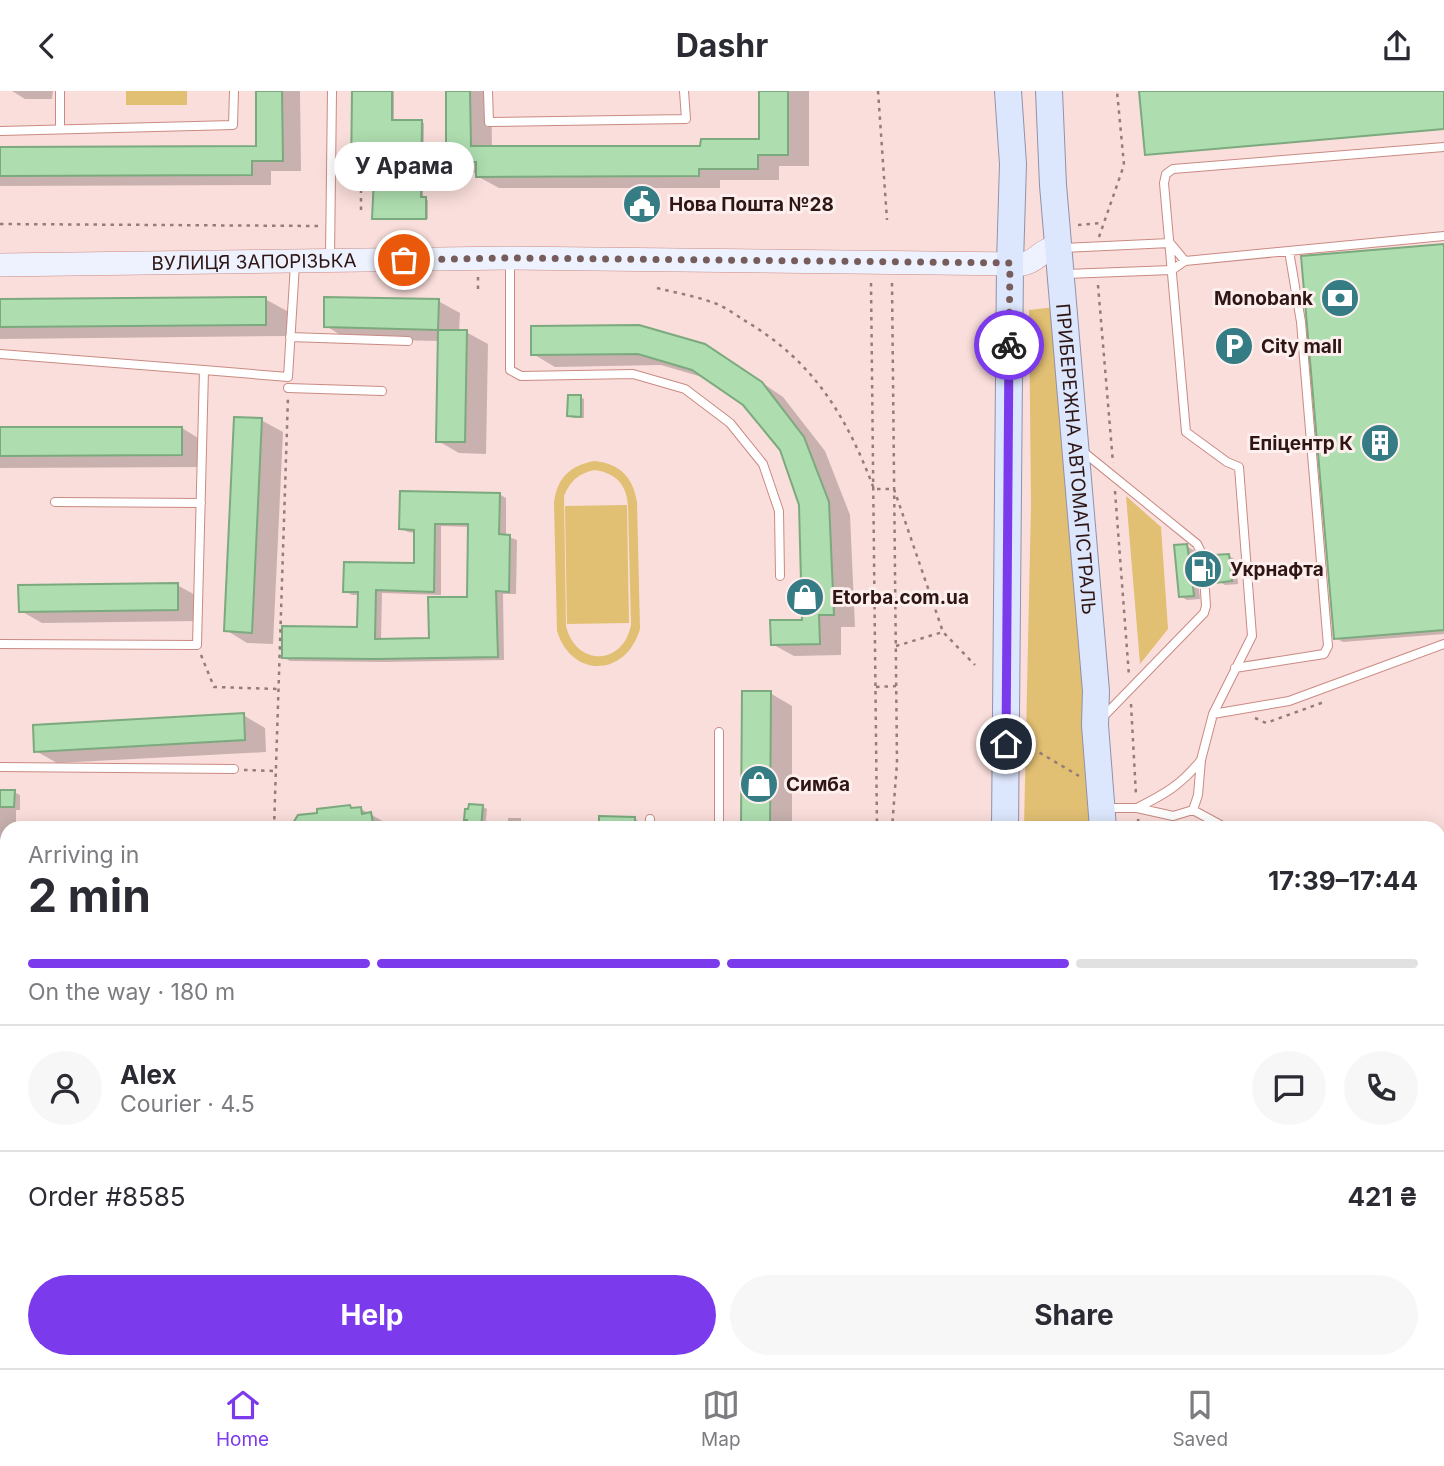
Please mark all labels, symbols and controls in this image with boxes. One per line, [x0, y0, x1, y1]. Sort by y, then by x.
text: Dashr [676, 26, 768, 65]
icon: back [28, 27, 66, 65]
icon: share [1378, 27, 1416, 65]
callout: У Арама [334, 141, 474, 190]
text: У Арама [355, 152, 453, 180]
public building icon: Нова Пошта №28 [621, 183, 663, 225]
place label: Нова Пошта №28 [669, 193, 834, 216]
pin [374, 230, 434, 290]
icon: bag [385, 241, 423, 279]
street label: ВУЛИЦЯ ЗАПОРІЗЬКА [151, 249, 357, 275]
bank icon: Monobank [1319, 277, 1361, 319]
place label: Monobank [1214, 287, 1313, 310]
street label: ПРИБЕРЕЖНА АВТОМАГІСТРАЛЬ [1051, 302, 1100, 616]
courier [974, 310, 1044, 380]
parking icon: City mall [1213, 325, 1255, 367]
icon: bike [990, 326, 1028, 364]
place label: City mall [1261, 335, 1342, 358]
building icon: Епіцентр К [1359, 422, 1401, 464]
place label: Епіцентр К [1249, 432, 1353, 455]
fuel station icon: Укрнафта [1182, 548, 1224, 590]
place label: Укрнафта [1230, 558, 1324, 581]
shop icon: Etorba.com.ua [784, 576, 826, 618]
place label: Etorba.com.ua [832, 586, 969, 609]
pin [976, 714, 1036, 774]
icon: home [987, 725, 1025, 763]
shop icon: Симба [738, 763, 780, 805]
place label: Симба [786, 773, 850, 796]
text: Arriving in [28, 841, 139, 869]
text: 17:39–17:44 [1268, 865, 1418, 896]
text: 2 min [28, 867, 151, 923]
text: On the way · 180 m [28, 978, 235, 1006]
button: person [28, 1051, 102, 1125]
button: chat [1252, 1051, 1326, 1125]
button: phone [1344, 1051, 1418, 1125]
text: Alex [120, 1059, 177, 1090]
text: Courier · 4.5 [120, 1090, 255, 1118]
text: Order #8585 [28, 1181, 186, 1212]
text: 421 ₴ [1347, 1181, 1418, 1212]
button: Help [28, 1275, 716, 1355]
button: Share [730, 1275, 1418, 1355]
tab: Home [216, 1386, 269, 1451]
tab: Map [701, 1386, 741, 1451]
tab: Saved [1172, 1386, 1228, 1451]

